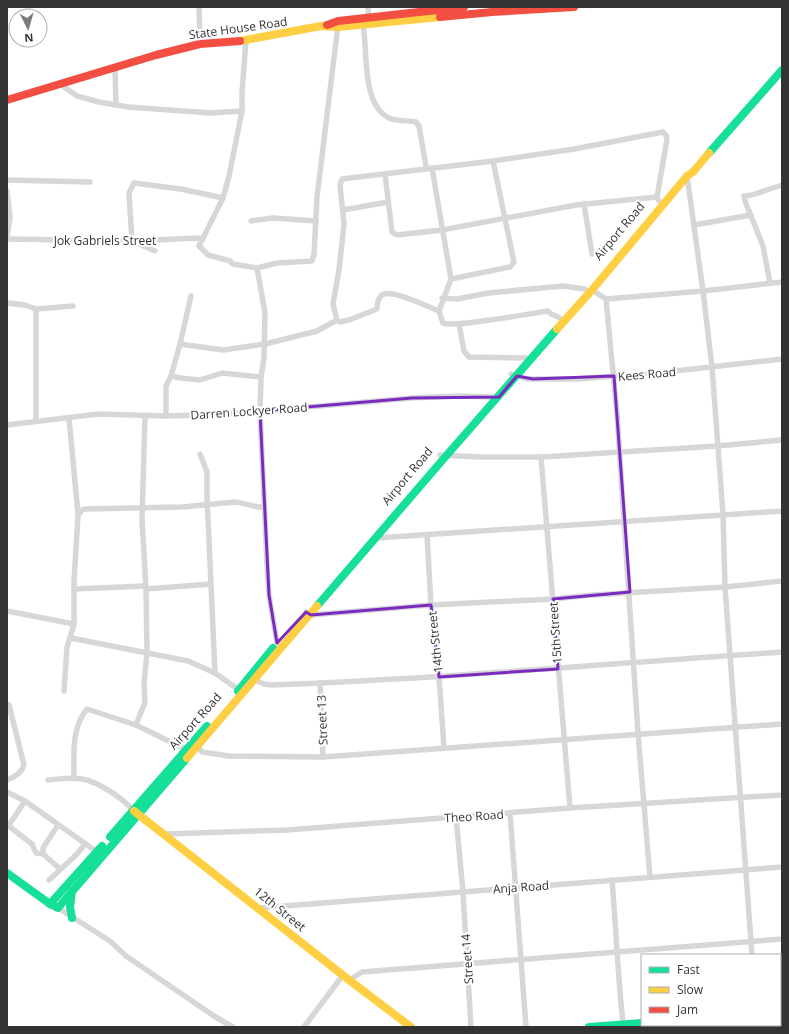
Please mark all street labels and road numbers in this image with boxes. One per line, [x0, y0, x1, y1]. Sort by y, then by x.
street label: State House Road [188, 13, 288, 43]
street label: Airport Road [590, 198, 648, 264]
street label: Jok Gabriels Street [53, 232, 156, 249]
street label: Kees Road [617, 363, 677, 385]
street label: Darren Lockyer Road [190, 398, 308, 424]
street label: Airport Road [378, 443, 436, 509]
street label: 15th Street [544, 601, 566, 665]
street label: 14th Street [423, 610, 447, 674]
street label: Airport Road [165, 689, 225, 753]
street label: Street 13 [313, 694, 331, 745]
street label: Theo Road [444, 805, 504, 827]
street label: Anja Road [492, 877, 550, 897]
street label: 12th Street [251, 883, 309, 935]
street label: Street 14 [457, 933, 477, 985]

